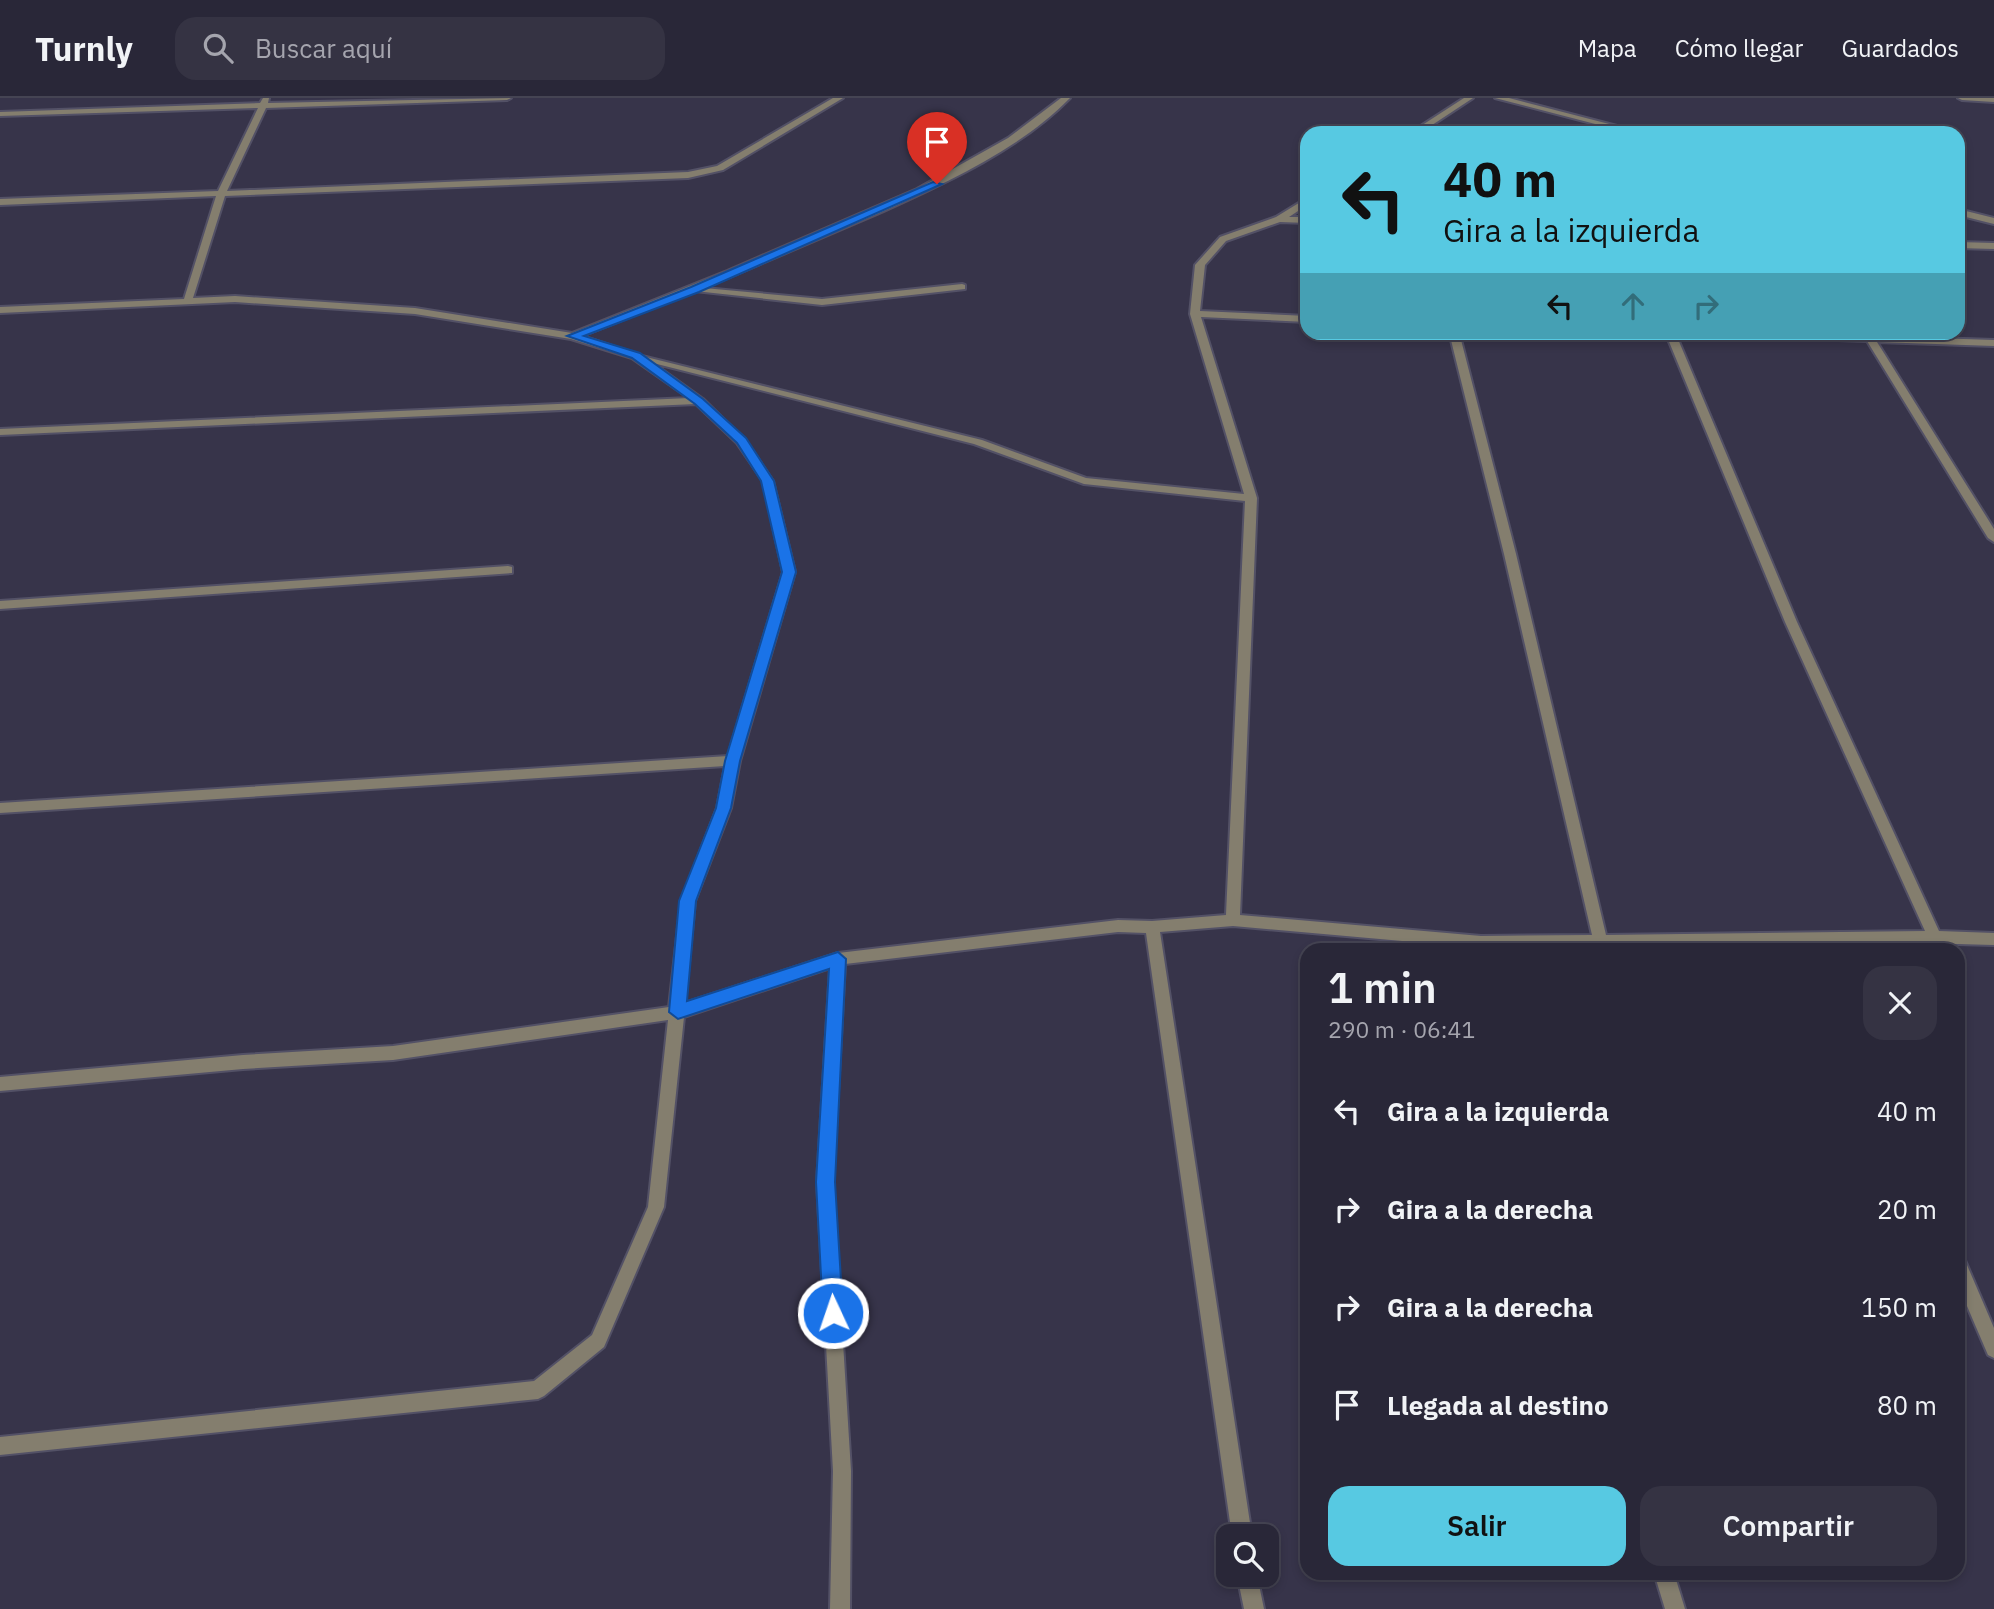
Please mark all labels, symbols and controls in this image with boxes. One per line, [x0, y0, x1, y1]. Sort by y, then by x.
search box [175, 17, 665, 80]
text: Turnly [35, 27, 133, 70]
icon: search [199, 29, 237, 67]
text: Buscar aquí [255, 31, 392, 65]
text: Mapa [1578, 32, 1637, 64]
text: Cómo llegar [1675, 32, 1803, 64]
text: Guardados [1841, 32, 1959, 64]
pin [907, 112, 967, 184]
icon: arrive [918, 123, 956, 161]
text: 40 m [1443, 147, 1557, 210]
icon: left [1328, 154, 1419, 245]
text: Gira a la izquierda [1443, 209, 1700, 251]
icon: left [1541, 287, 1579, 325]
icon: ahead [1614, 287, 1652, 325]
icon: right [1687, 287, 1725, 325]
text: 1 min [1328, 960, 1437, 1015]
button: close [1863, 966, 1937, 1040]
text: 290 m · 06:41 [1328, 1014, 1475, 1044]
icon: left [1328, 1092, 1366, 1130]
text: Gira a la izquierda [1387, 1094, 1609, 1128]
text: 40 m [1877, 1094, 1937, 1128]
icon: right [1328, 1190, 1366, 1228]
text: Gira a la derecha [1387, 1192, 1593, 1226]
text: 20 m [1877, 1192, 1937, 1226]
position arrow [796, 1276, 870, 1350]
icon: right [1328, 1288, 1366, 1326]
text: Gira a la derecha [1387, 1290, 1593, 1324]
text: 150 m [1861, 1290, 1937, 1324]
icon: arrive [1328, 1386, 1366, 1424]
text: Llegada al destino [1387, 1388, 1609, 1422]
text: 80 m [1877, 1388, 1937, 1422]
button: Salir [1328, 1486, 1626, 1566]
button: Compartir [1640, 1486, 1937, 1566]
map controls [1216, 1524, 1279, 1587]
button: search [1216, 1524, 1279, 1587]

